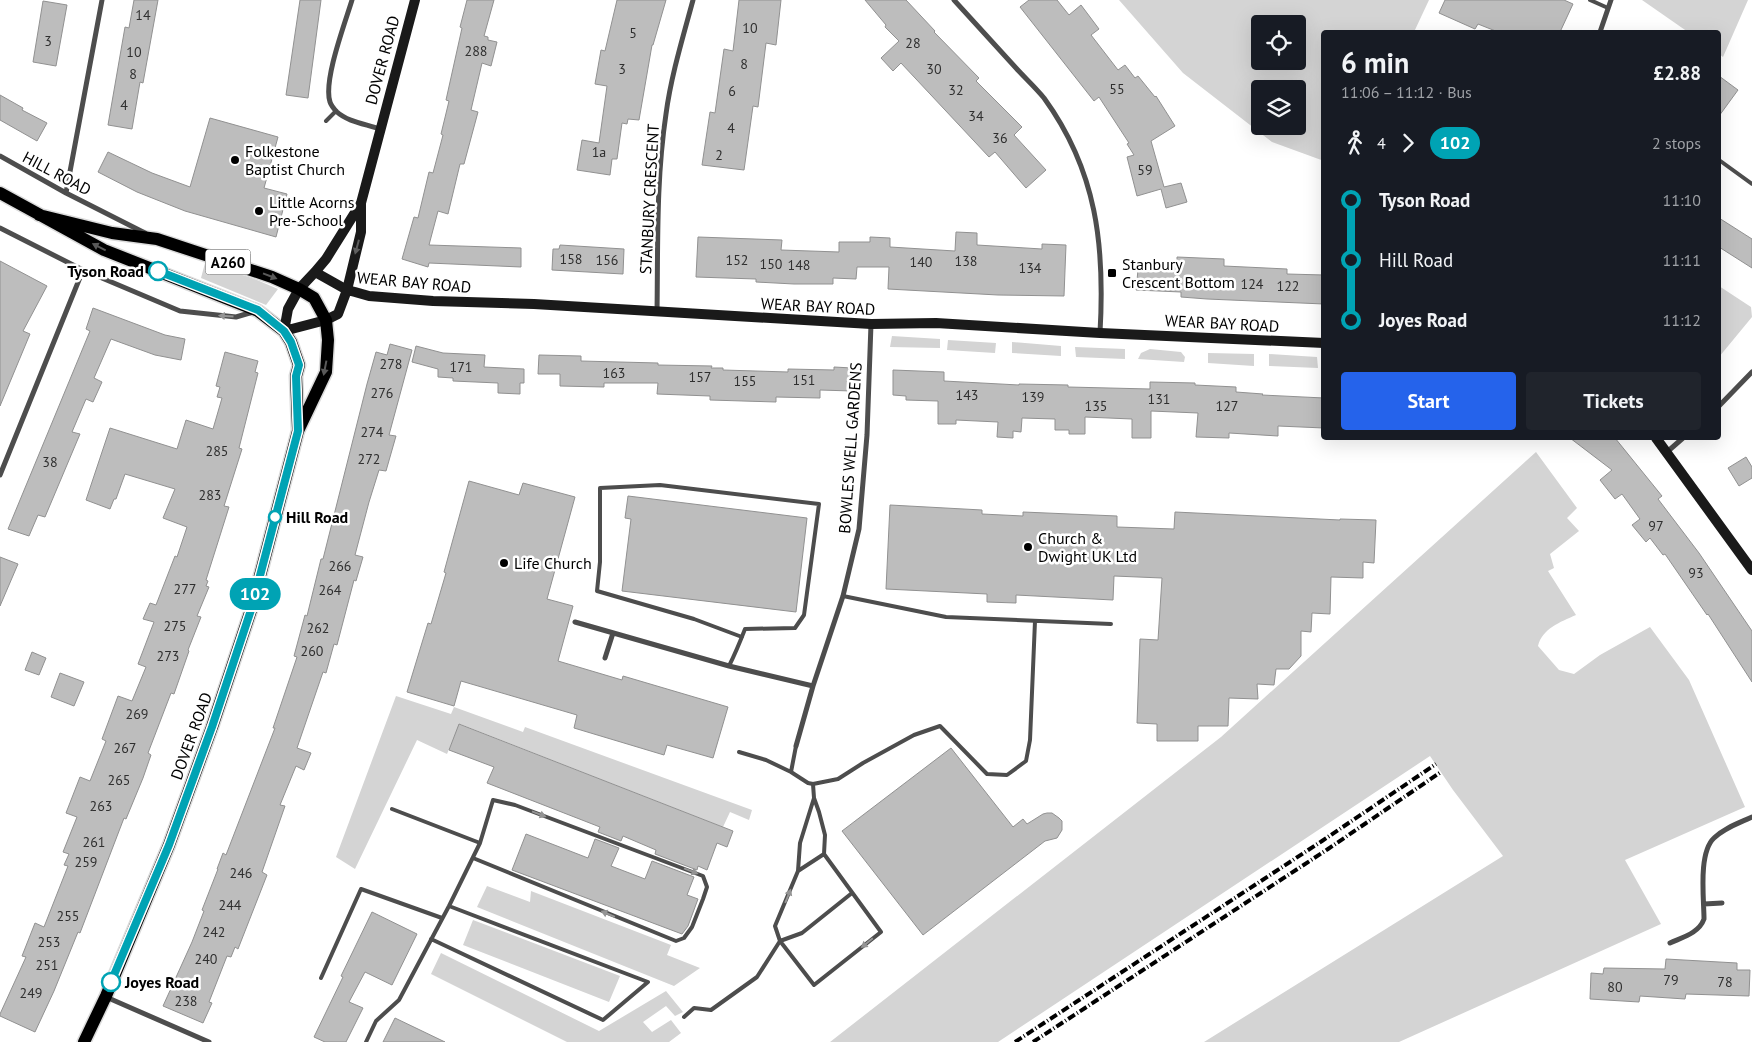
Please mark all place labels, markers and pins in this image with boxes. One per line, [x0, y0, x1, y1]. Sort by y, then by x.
place label: Folkestone Baptist Church [245, 141, 345, 179]
marker: Folkestone Baptist Church [229, 154, 241, 166]
place label: Little Acorns Pre-School [269, 192, 355, 230]
marker: Little Acorns Pre-School [253, 205, 265, 217]
place label: Stanbury Crescent Bottom [1122, 254, 1235, 292]
place label: Tyson Road [67, 261, 144, 281]
marker: Tyson Road [148, 261, 168, 281]
marker: Stanbury Crescent Bottom [1106, 267, 1118, 279]
place label: Hill Road [286, 507, 348, 527]
marker: Hill Road [268, 510, 282, 524]
place label: Church & Dwight UK Ltd [1038, 528, 1137, 566]
marker: Church & Dwight UK Ltd [1022, 541, 1034, 553]
place label: Life Church [514, 553, 592, 573]
marker: Life Church [498, 557, 510, 569]
marker: Joyes Road [101, 972, 121, 992]
place label: Joyes Road [124, 972, 199, 992]

